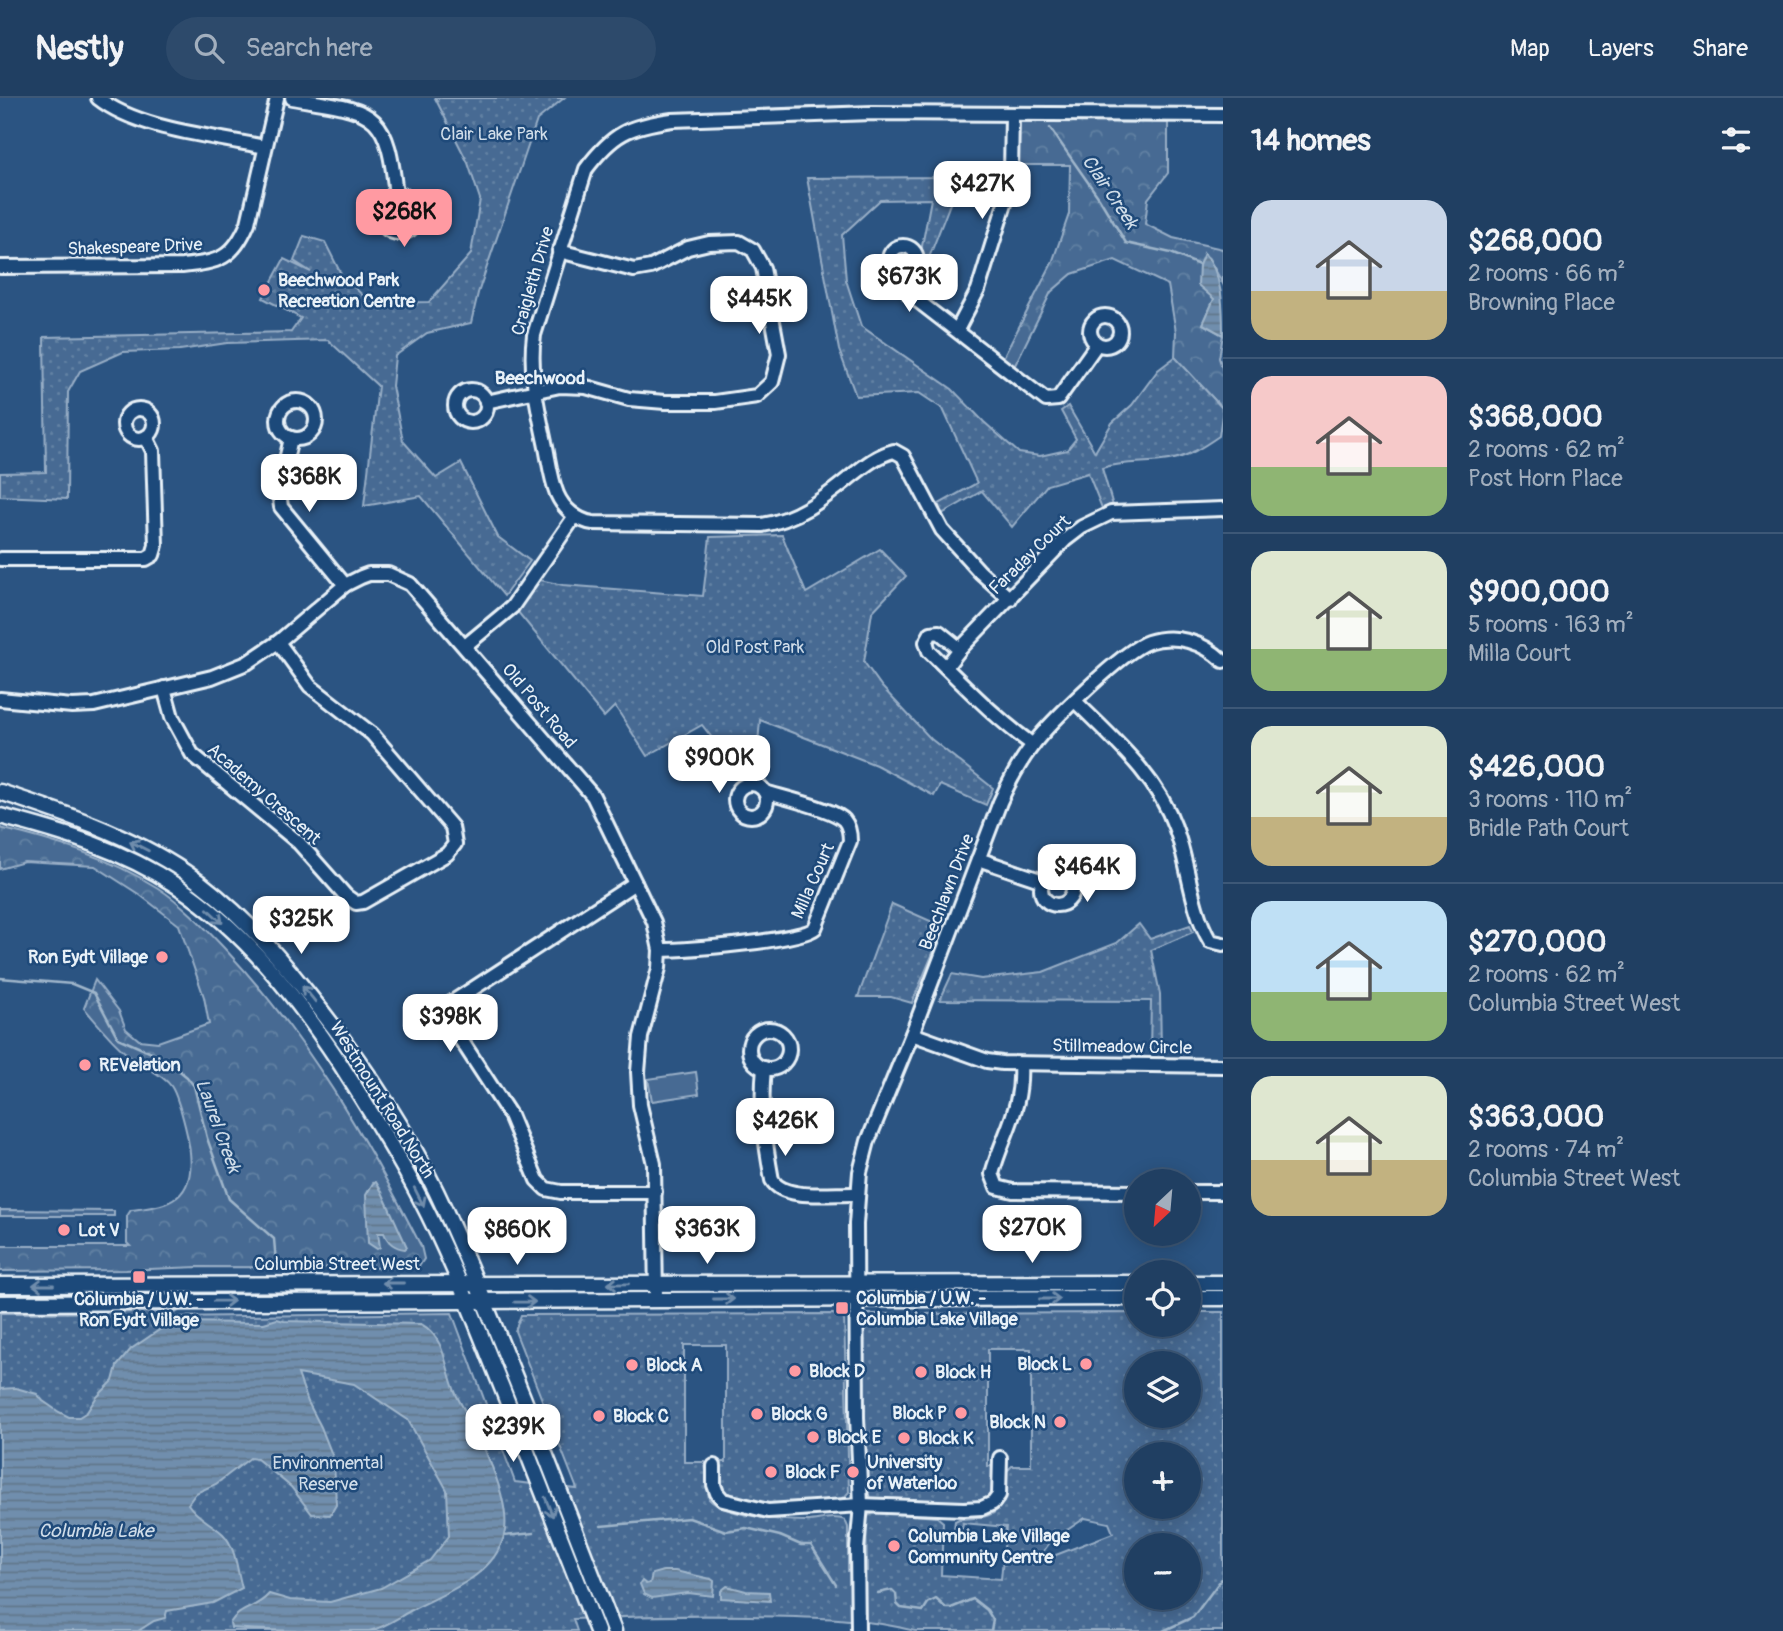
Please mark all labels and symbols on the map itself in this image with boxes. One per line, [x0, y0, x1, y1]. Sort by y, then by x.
park label: Clair Lake Park [440, 123, 548, 146]
water label: Clair Creek [1077, 150, 1145, 235]
pin: $427K [933, 162, 1031, 221]
pin: $268K [355, 190, 453, 249]
street label: Craigleith Drive [506, 224, 560, 338]
street label: Shakespeare Drive [67, 233, 203, 261]
pin: $673K [860, 254, 958, 314]
place label: Beechwood Park Recreation Centre [278, 269, 416, 313]
pin: $445K [710, 276, 808, 336]
marker: Beechwood Park Recreation Centre [256, 282, 272, 298]
district label: Beechwood [495, 366, 585, 390]
pin: $368K [260, 454, 358, 514]
street label: Faraday Court [984, 510, 1076, 600]
park label: Old Post Park [706, 636, 805, 659]
street label: Old Post Road [497, 659, 581, 753]
pin: $900K [670, 736, 768, 795]
street label: Academy Crescent [202, 738, 326, 850]
street label: Beechlawn Drive [914, 830, 980, 953]
one-way arrow [129, 838, 150, 852]
street label: Milla Court [786, 839, 840, 922]
pin: $464K [1038, 844, 1136, 904]
pin: $325K [252, 896, 350, 956]
one-way arrow [206, 907, 223, 924]
place label: Ron Eydt Village [28, 946, 149, 969]
marker: Ron Eydt Village [154, 949, 170, 965]
one-way arrow [301, 986, 317, 1004]
pin: $398K [401, 995, 499, 1054]
street label: Westmount Road North [324, 1017, 440, 1183]
street label: Stillmeadow Circle [1052, 1034, 1192, 1060]
place label: REVelation [99, 1054, 181, 1077]
marker: REVelation [77, 1057, 93, 1073]
water label: Laurel Creek [190, 1076, 247, 1178]
pin: $426K [736, 1098, 834, 1158]
north arrow [1124, 1169, 1200, 1246]
one-way arrow [413, 1186, 427, 1207]
pin: $363K [658, 1206, 756, 1266]
pin: $270K [983, 1206, 1081, 1265]
pin: $860K [468, 1208, 566, 1267]
place label: Lot V [78, 1219, 120, 1242]
marker: Lot V [56, 1222, 72, 1238]
street label: Columbia Street West [254, 1253, 421, 1276]
marker: Columbia / U.W. - Ron Eydt Village [131, 1269, 147, 1285]
one-way arrow [381, 1276, 404, 1290]
one-way arrow [606, 1277, 629, 1291]
one-way arrow [31, 1278, 54, 1292]
place label: Columbia / U.W. - Columbia Lake Village [856, 1287, 1019, 1331]
place label: Columbia / U.W. - Ron Eydt Village [74, 1288, 204, 1332]
one-way arrow [713, 1292, 736, 1306]
one-way arrow [1038, 1292, 1061, 1305]
one-way arrow [212, 1294, 235, 1308]
one-way arrow [513, 1295, 536, 1308]
marker: Columbia / U.W. - Columbia Lake Village [834, 1300, 850, 1316]
place label: Block L [1017, 1353, 1072, 1376]
place label: Block A [646, 1354, 703, 1377]
marker: Block L [1078, 1356, 1094, 1372]
marker: Block A [624, 1357, 640, 1373]
place label: Block D [809, 1360, 865, 1383]
place label: Block H [935, 1361, 991, 1384]
marker: Block D [787, 1363, 803, 1379]
marker: Block H [913, 1364, 929, 1380]
place label: Block P [892, 1402, 947, 1425]
place label: Block G [771, 1403, 828, 1426]
pin: $239K [464, 1404, 562, 1464]
place label: Block C [613, 1405, 669, 1428]
marker: Block P [953, 1405, 969, 1421]
marker: Block G [749, 1406, 765, 1422]
marker: Block C [591, 1408, 607, 1424]
place label: Block N [989, 1411, 1046, 1434]
marker: Block N [1052, 1414, 1068, 1430]
place label: Block E [827, 1426, 882, 1449]
place label: Block K [918, 1427, 974, 1450]
marker: Block E [805, 1429, 821, 1445]
marker: Block K [896, 1430, 912, 1446]
place label: University of Waterloo [866, 1451, 958, 1495]
park label: Environmental Reserve [272, 1452, 384, 1496]
place label: Block F [785, 1461, 841, 1484]
marker: Block F [763, 1464, 779, 1480]
marker: University of Waterloo [845, 1464, 861, 1480]
one-way arrow [543, 1496, 556, 1517]
water label: Columbia Lake [39, 1519, 155, 1543]
place label: Columbia Lake Village Community Centre [908, 1525, 1071, 1569]
marker: Columbia Lake Village Community Centre [886, 1538, 902, 1554]

